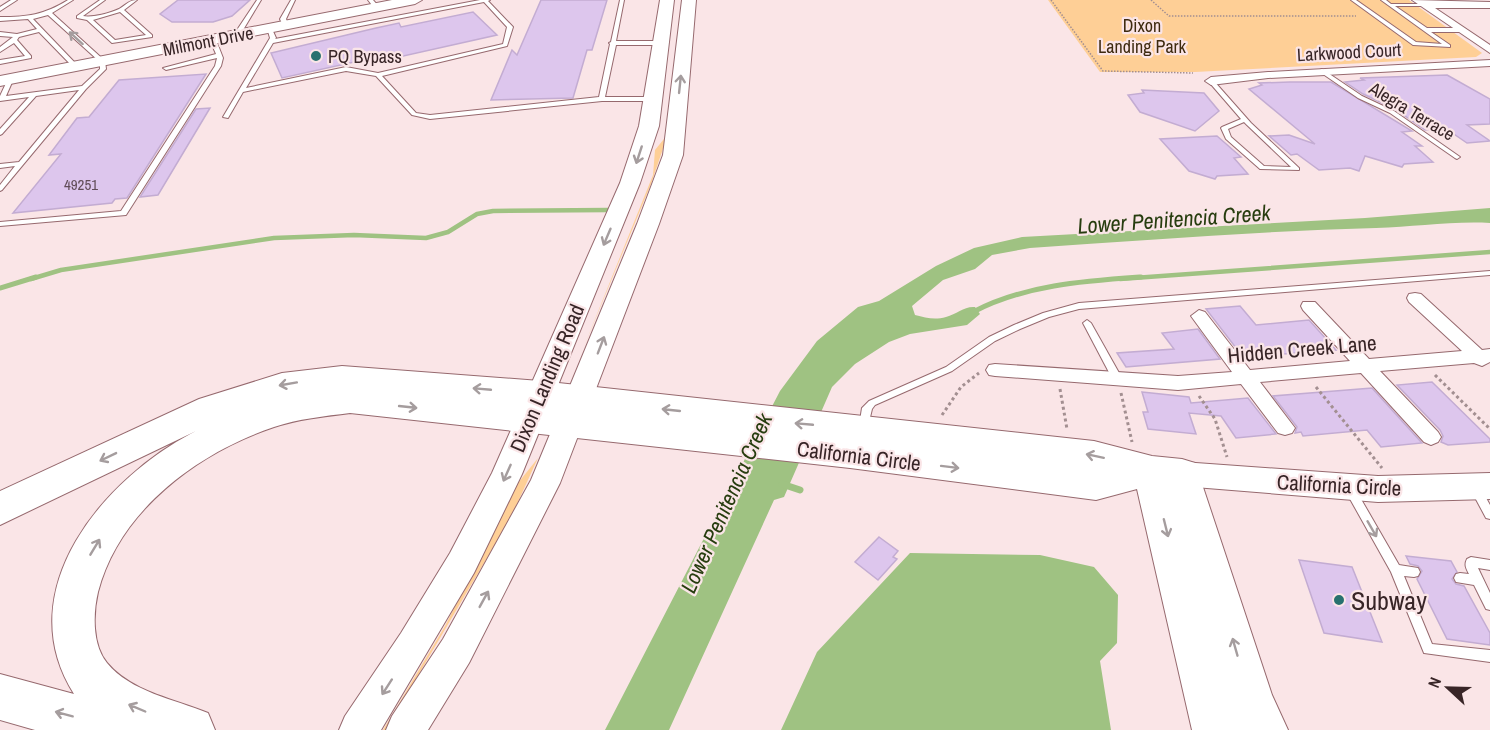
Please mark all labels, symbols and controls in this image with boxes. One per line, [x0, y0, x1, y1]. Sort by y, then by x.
park label: Dixon Landing Park [1098, 13, 1187, 59]
street label: Milmont Drive [161, 20, 255, 62]
one-way arrow [69, 31, 84, 45]
street label: Larkwood Court [1296, 37, 1402, 67]
place label: PQ Bypass [328, 44, 402, 69]
marker: PQ Bypass [309, 49, 323, 63]
one-way arrow [675, 75, 686, 95]
street label: Alegra Terrace [1364, 75, 1459, 146]
one-way arrow [633, 145, 644, 164]
house number: 49251 [64, 174, 98, 195]
water label: Lower Penitencia Creek [1076, 197, 1273, 241]
one-way arrow [601, 227, 612, 246]
street label: Dixon Landing Road [503, 300, 591, 456]
street label: Hidden Creek Lane [1226, 328, 1378, 370]
one-way arrow [596, 336, 607, 355]
one-way arrow [278, 379, 298, 390]
one-way arrow [472, 383, 492, 394]
one-way arrow [397, 402, 417, 413]
one-way arrow [661, 404, 681, 415]
water label: Lower Penitencia Creek [673, 408, 779, 598]
one-way arrow [794, 418, 814, 429]
street label: California Circle [795, 434, 923, 478]
one-way arrow [1086, 450, 1105, 461]
one-way arrow [99, 452, 117, 464]
one-way arrow [940, 461, 960, 472]
one-way arrow [500, 464, 511, 482]
street label: California Circle [1276, 467, 1402, 503]
one-way arrow [1160, 518, 1172, 537]
one-way arrow [1367, 520, 1379, 537]
one-way arrow [90, 539, 102, 556]
place label: Subway [1351, 583, 1427, 618]
one-way arrow [478, 591, 490, 608]
marker: Subway [1332, 593, 1346, 607]
one-way arrow [1229, 638, 1240, 657]
north arrow [1418, 658, 1478, 718]
text: N [1422, 674, 1446, 691]
one-way arrow [380, 679, 393, 696]
one-way arrow [128, 702, 146, 714]
one-way arrow [55, 708, 74, 720]

